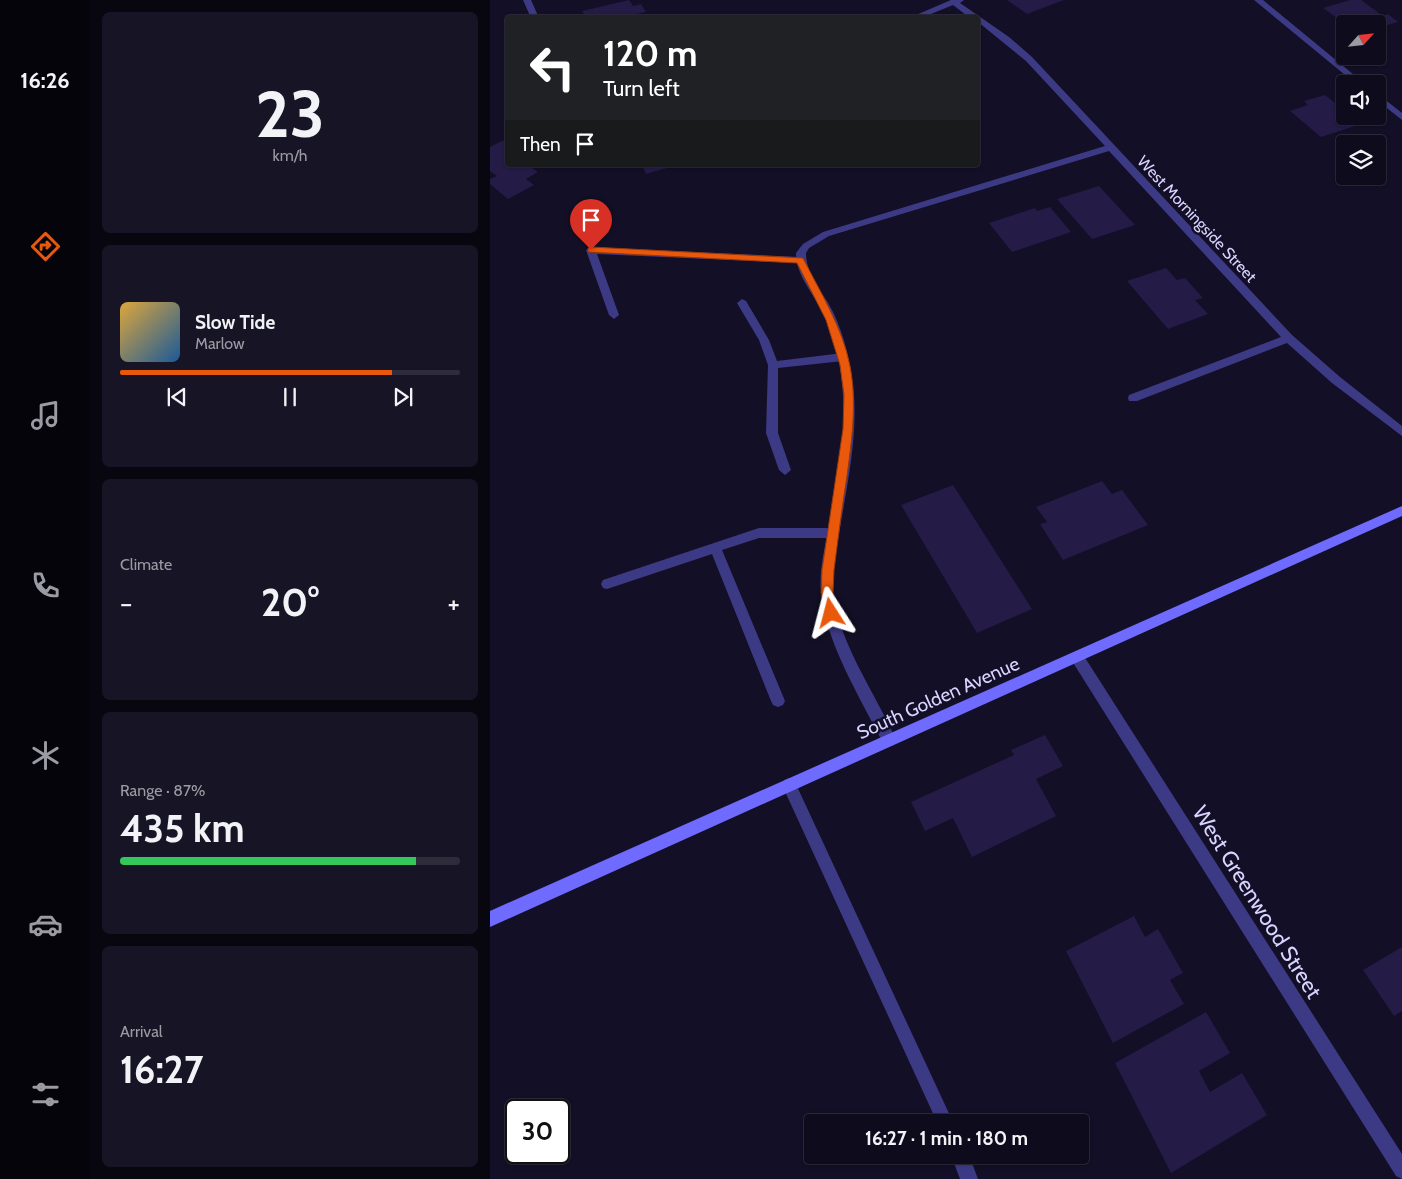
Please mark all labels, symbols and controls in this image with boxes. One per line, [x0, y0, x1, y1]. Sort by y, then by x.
north arrow [1336, 15, 1386, 65]
map controls [1336, 15, 1386, 185]
text: 120 m [603, 32, 697, 75]
icon: left [520, 35, 585, 100]
text: 16:26 [20, 67, 70, 94]
text: 23 [255, 74, 325, 153]
text: Turn left [603, 75, 680, 102]
button: sound [1336, 75, 1386, 125]
icon: arrive [571, 130, 599, 158]
text: Then [520, 133, 561, 156]
button: layers [1336, 135, 1386, 185]
text: km/h [272, 146, 308, 165]
street label: West Morningside Street [1133, 152, 1261, 287]
pin [570, 199, 612, 250]
icon: arrive [577, 206, 605, 234]
icon: directions [28, 229, 63, 264]
text: Slow Tide [195, 311, 275, 334]
text: Marlow [195, 334, 245, 353]
icon: previous [163, 383, 191, 411]
icon: pause [276, 383, 304, 411]
icon: next [389, 383, 417, 411]
icon: music [28, 398, 63, 433]
text: Climate [120, 555, 172, 574]
icon: phone [28, 568, 63, 603]
text: 20° [261, 579, 319, 626]
text: − [120, 586, 132, 620]
text: + [448, 586, 460, 620]
position arrow [804, 586, 856, 638]
street label: South Golden Avenue [853, 652, 1023, 744]
icon: climate [28, 738, 63, 773]
text: Range · 87% [120, 781, 206, 800]
street label: West Greenwood Street [1187, 801, 1328, 1004]
text: 435 km [120, 805, 245, 852]
icon: car [28, 907, 63, 942]
text: Arrival [120, 1022, 163, 1041]
text: 16:27 [120, 1046, 203, 1093]
icon: filters [28, 1077, 63, 1112]
speed limit sign: 30 [505, 1099, 570, 1164]
text: 16:27 · 1 min · 180 m [865, 1127, 1028, 1150]

